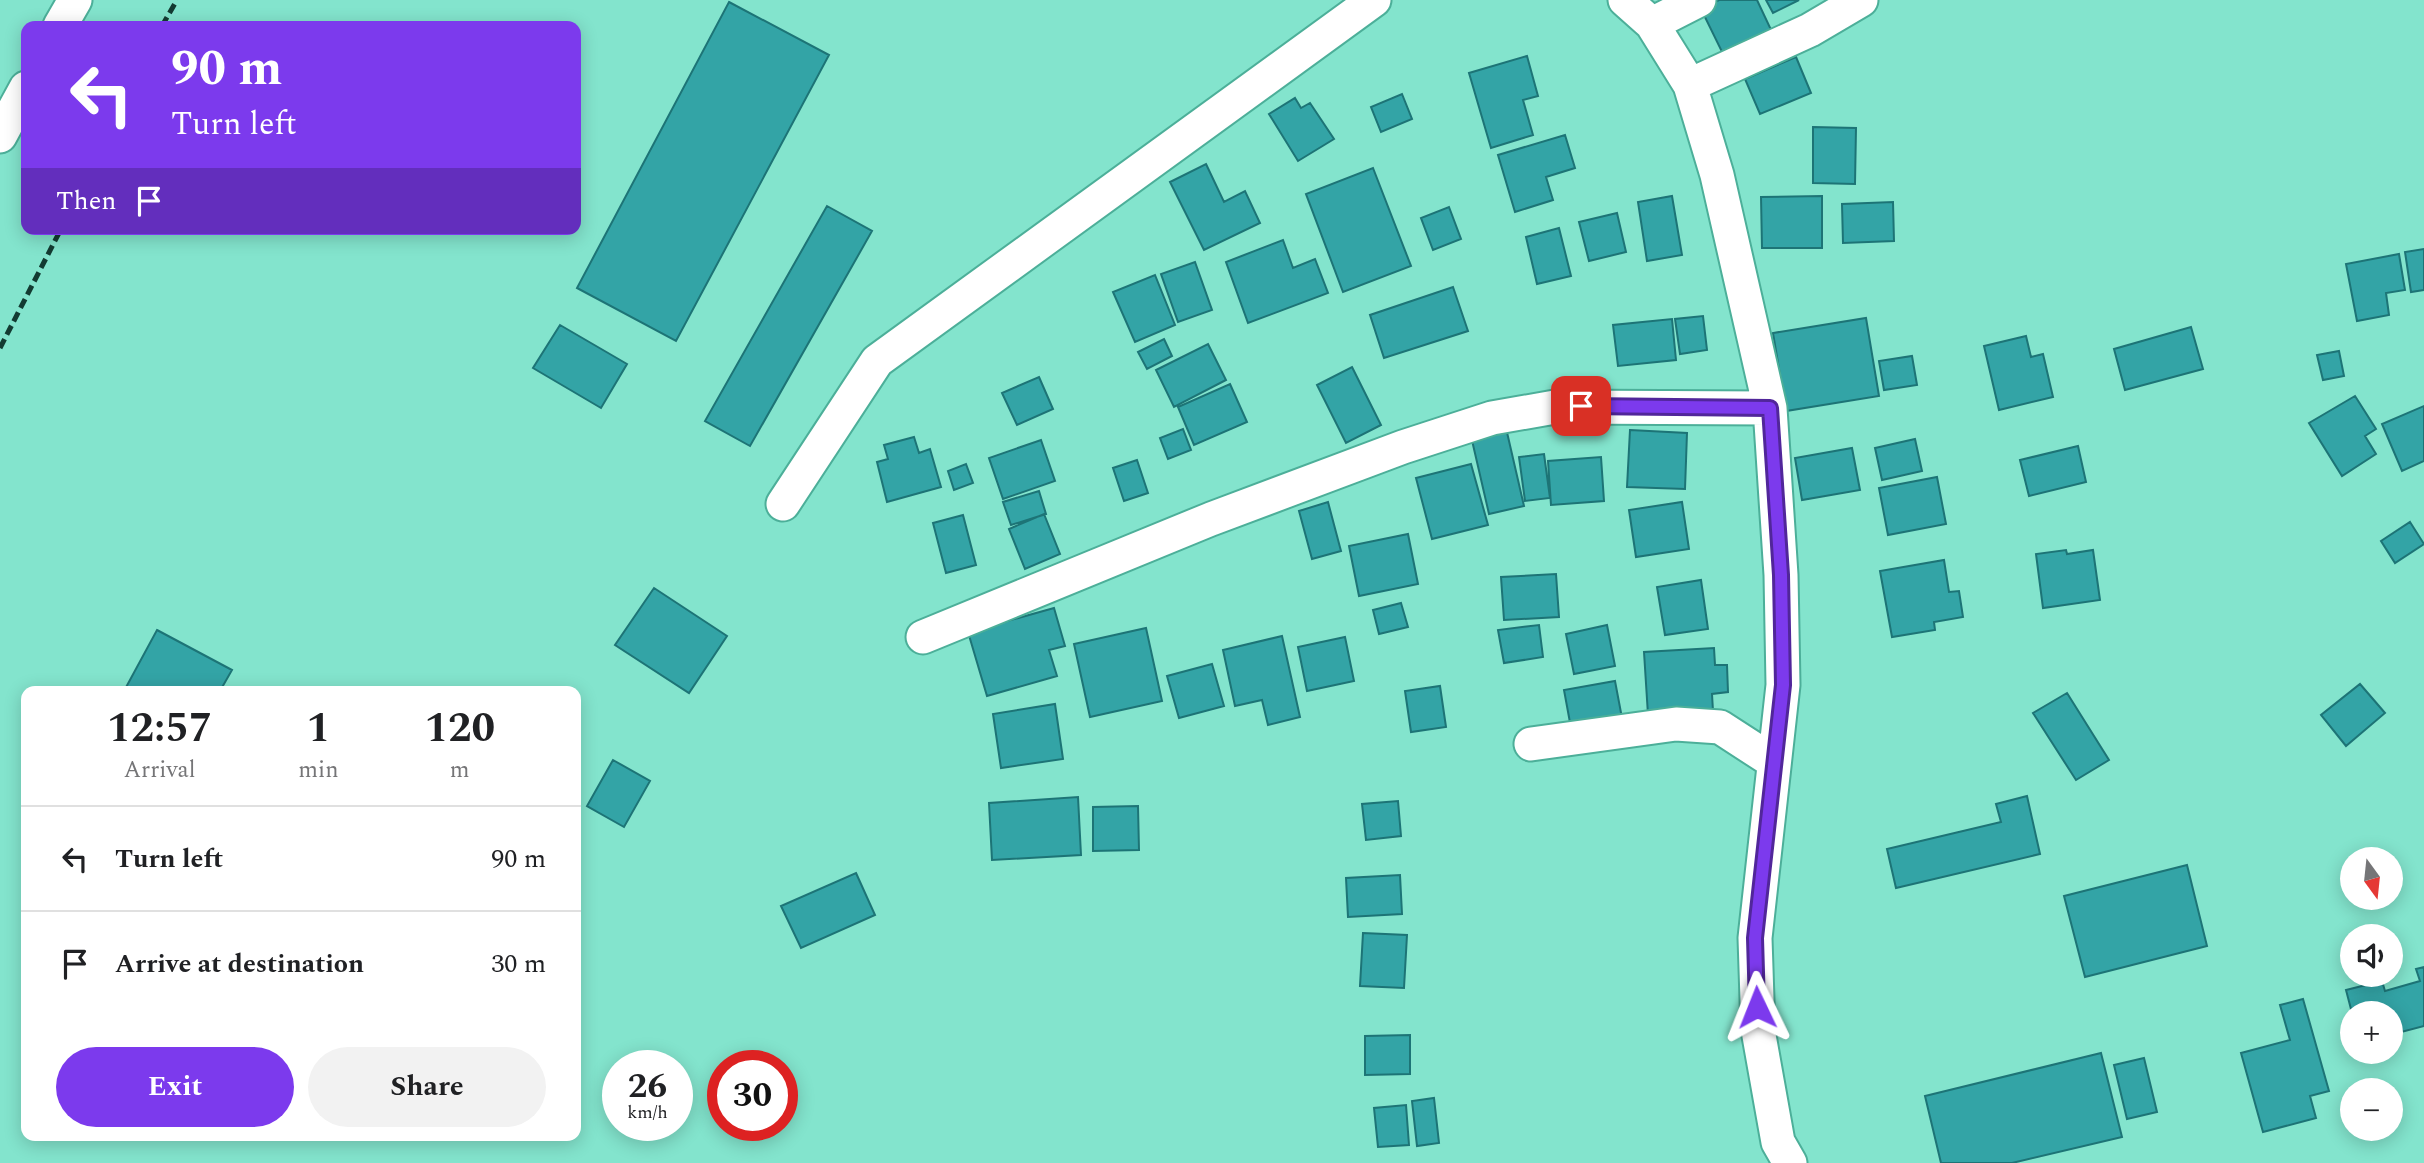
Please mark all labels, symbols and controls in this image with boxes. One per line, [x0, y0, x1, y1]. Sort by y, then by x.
text: 90 m [171, 32, 282, 107]
icon: left [56, 49, 147, 140]
text: Turn left [171, 100, 297, 149]
text: Then [56, 181, 116, 221]
icon: arrive [130, 182, 168, 220]
pin [1551, 376, 1611, 436]
icon: arrive [1562, 387, 1600, 425]
text: 12:57 [107, 697, 212, 760]
text: 1 [307, 697, 330, 760]
text: 120 [424, 697, 495, 760]
text: Arrival [124, 753, 195, 788]
text: min [298, 753, 339, 788]
text: m [450, 753, 470, 788]
text: Turn left [115, 839, 223, 879]
text: 90 m [491, 839, 546, 879]
icon: left [56, 840, 94, 878]
north arrow [2340, 847, 2403, 910]
map controls [2340, 847, 2403, 1141]
button: sound [2340, 924, 2403, 987]
text: Arrive at destination [115, 944, 364, 984]
text: 30 m [491, 944, 546, 984]
icon: arrive [56, 945, 94, 983]
position arrow [1720, 970, 1794, 1044]
button: + [2340, 1001, 2403, 1064]
button: Exit [56, 1047, 294, 1127]
button: Share [308, 1047, 546, 1127]
speed limit sign: 30 [707, 1050, 798, 1141]
text: 26 [628, 1060, 667, 1113]
button: − [2340, 1078, 2403, 1141]
text: km/h [627, 1099, 668, 1126]

